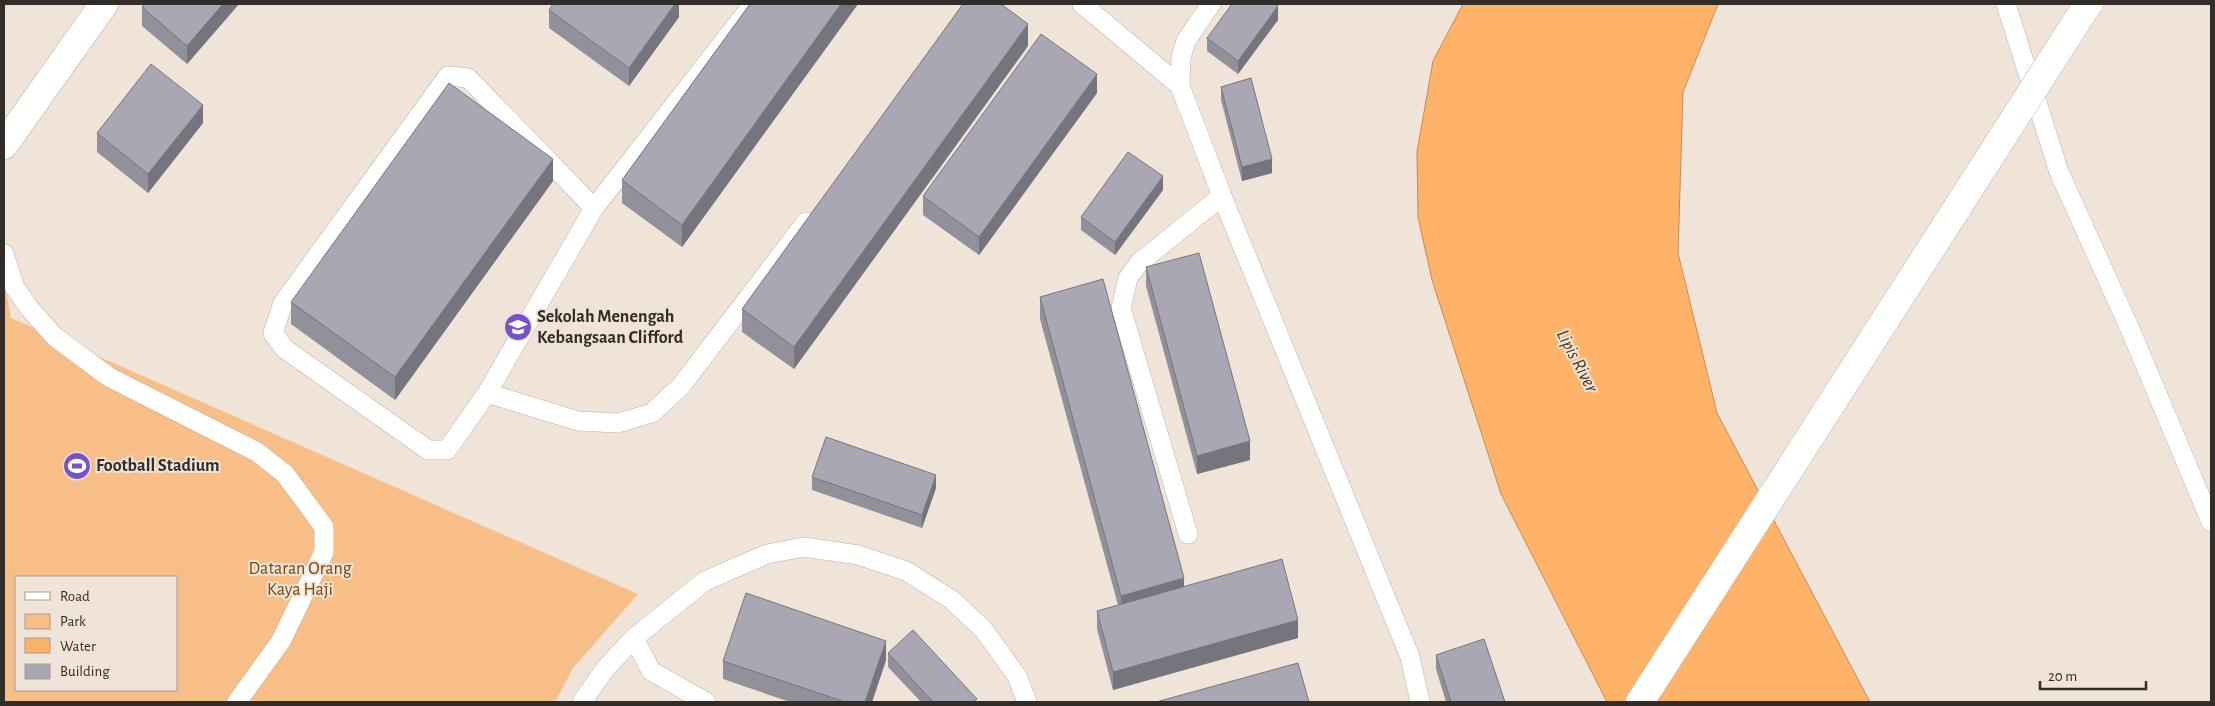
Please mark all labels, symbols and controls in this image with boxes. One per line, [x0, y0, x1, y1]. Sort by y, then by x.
place label: Sekolah Menengah Kebangsaan Clifford [537, 308, 684, 347]
school or university icon: Sekolah Menengah Kebangsaan Clifford [503, 312, 533, 342]
water label: Lipis River [1553, 327, 1602, 396]
sports icon: Football Stadium [62, 451, 92, 481]
place label: Football Stadium [96, 457, 220, 475]
park label: Dataran Orang Kaya Haji [248, 560, 352, 599]
legend [15, 576, 178, 691]
text: Road [60, 589, 90, 604]
text: Park [60, 614, 86, 629]
text: Water [60, 639, 96, 654]
scale bar [2040, 658, 2146, 690]
text: Building [60, 664, 110, 679]
text: 20 m [2048, 669, 2077, 684]

